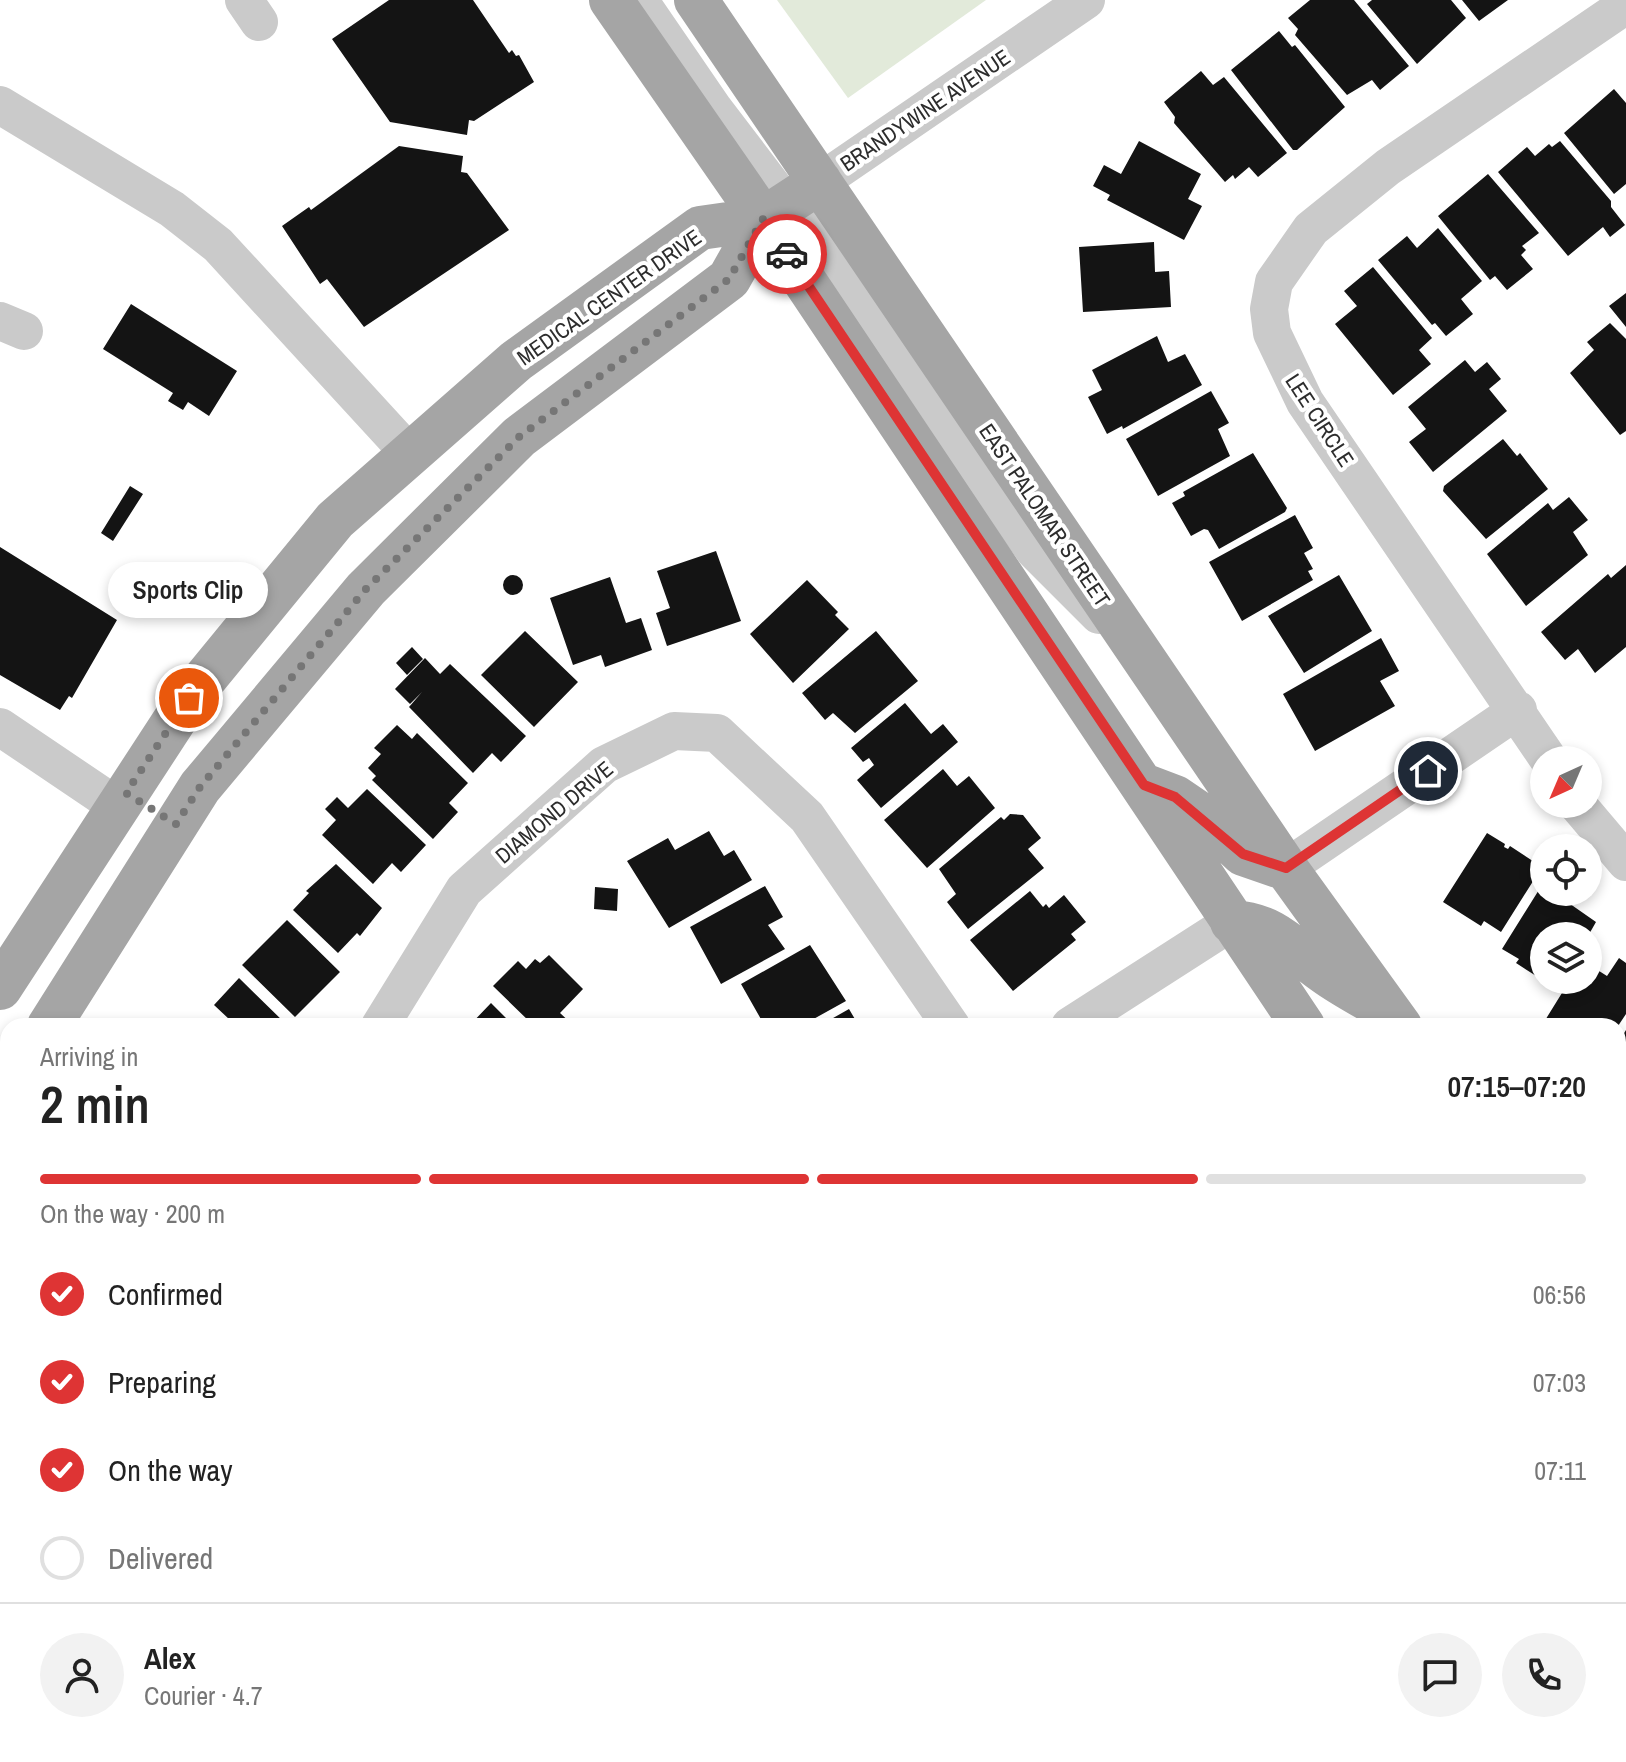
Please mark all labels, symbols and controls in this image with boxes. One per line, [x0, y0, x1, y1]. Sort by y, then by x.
street label: BRANDYWINE AVENUE [834, 42, 1016, 178]
courier [747, 214, 827, 294]
street label: MEDICAL CENTER DRIVE [511, 222, 707, 372]
icon: car [765, 232, 809, 276]
street label: LEE CIRCLE [1279, 368, 1361, 472]
street label: EAST PALOMAR STREET [972, 418, 1118, 612]
callout: Sports Clip [109, 562, 269, 618]
text: Sports Clip [133, 572, 243, 607]
pin [155, 664, 223, 732]
icon: bag [167, 676, 211, 720]
pin [1394, 737, 1462, 805]
north arrow [1530, 746, 1602, 818]
map controls [1530, 746, 1602, 994]
icon: home [1406, 749, 1450, 793]
street label: DIAMOND DRIVE [489, 754, 619, 870]
button: locate [1530, 834, 1602, 906]
button: layers [1530, 922, 1602, 994]
text: Arriving in [40, 1039, 138, 1074]
text: 07:15–07:20 [1447, 1066, 1586, 1106]
text: 2 min [40, 1069, 150, 1139]
text: On the way · 200 m [40, 1196, 225, 1231]
icon: check [40, 1272, 84, 1316]
text: Confirmed [108, 1274, 223, 1314]
text: 06:56 [1533, 1277, 1586, 1312]
icon: check [40, 1360, 84, 1404]
text: Preparing [108, 1362, 216, 1402]
text: 07:03 [1533, 1365, 1586, 1400]
icon: check [40, 1448, 84, 1492]
text: On the way [108, 1450, 232, 1490]
text: 07:11 [1534, 1453, 1586, 1488]
text: Delivered [108, 1538, 213, 1578]
button: person [40, 1633, 124, 1717]
button: chat [1398, 1633, 1482, 1717]
button: phone [1502, 1633, 1586, 1717]
text: Alex [144, 1638, 196, 1678]
text: Courier · 4.7 [144, 1678, 263, 1713]

